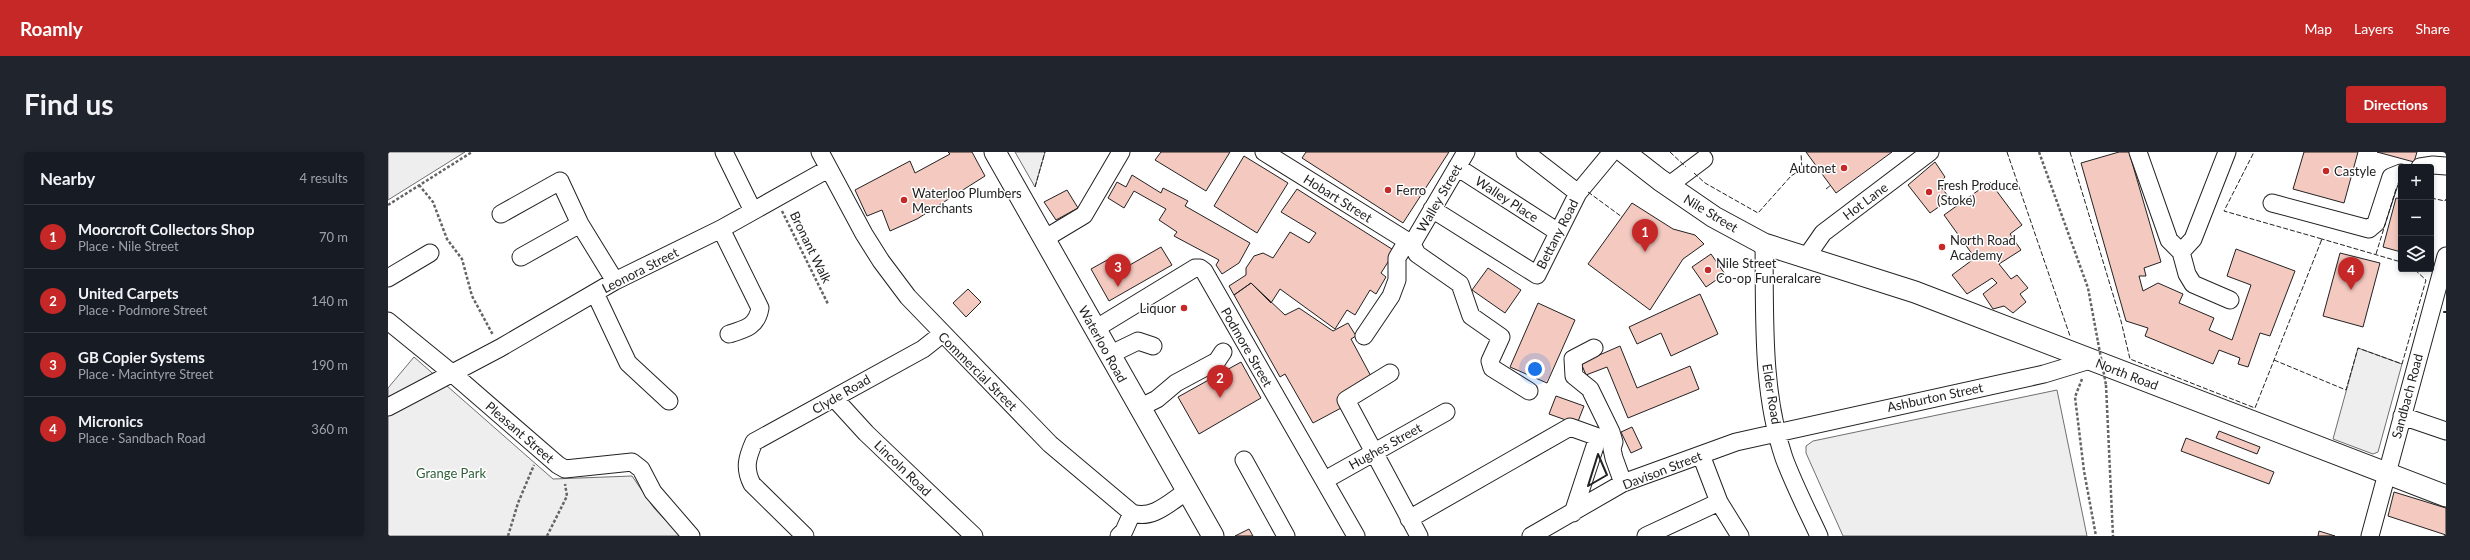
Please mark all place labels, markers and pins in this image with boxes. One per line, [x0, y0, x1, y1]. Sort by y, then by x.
place label: Autonet [1789, 160, 1836, 176]
marker: Autonet [1839, 163, 1849, 173]
place label: Castyle [2334, 163, 2376, 179]
marker: Castyle [2321, 166, 2331, 176]
place label: Fresh Produce (Stoke) [1937, 177, 2018, 208]
place label: Ferro [1396, 182, 1426, 198]
place label: Waterloo Plumbers Merchants [912, 185, 1022, 216]
marker: Ferro [1383, 185, 1393, 195]
marker: Fresh Produce (Stoke) [1924, 187, 1934, 197]
marker: Waterloo Plumbers Merchants [899, 195, 909, 205]
pin: 1 [1632, 219, 1658, 252]
place label: North Road Academy [1950, 232, 2016, 263]
marker: North Road Academy [1937, 242, 1947, 252]
pin: 3 [1105, 254, 1131, 287]
place label: Nile Street Co-op Funeralcare [1716, 255, 1821, 286]
pin: 4 [2338, 257, 2364, 290]
marker: Nile Street Co-op Funeralcare [1703, 265, 1713, 275]
place label: Liquor [1140, 300, 1176, 316]
marker: Liquor [1179, 303, 1189, 313]
pin: 2 [1207, 365, 1233, 398]

